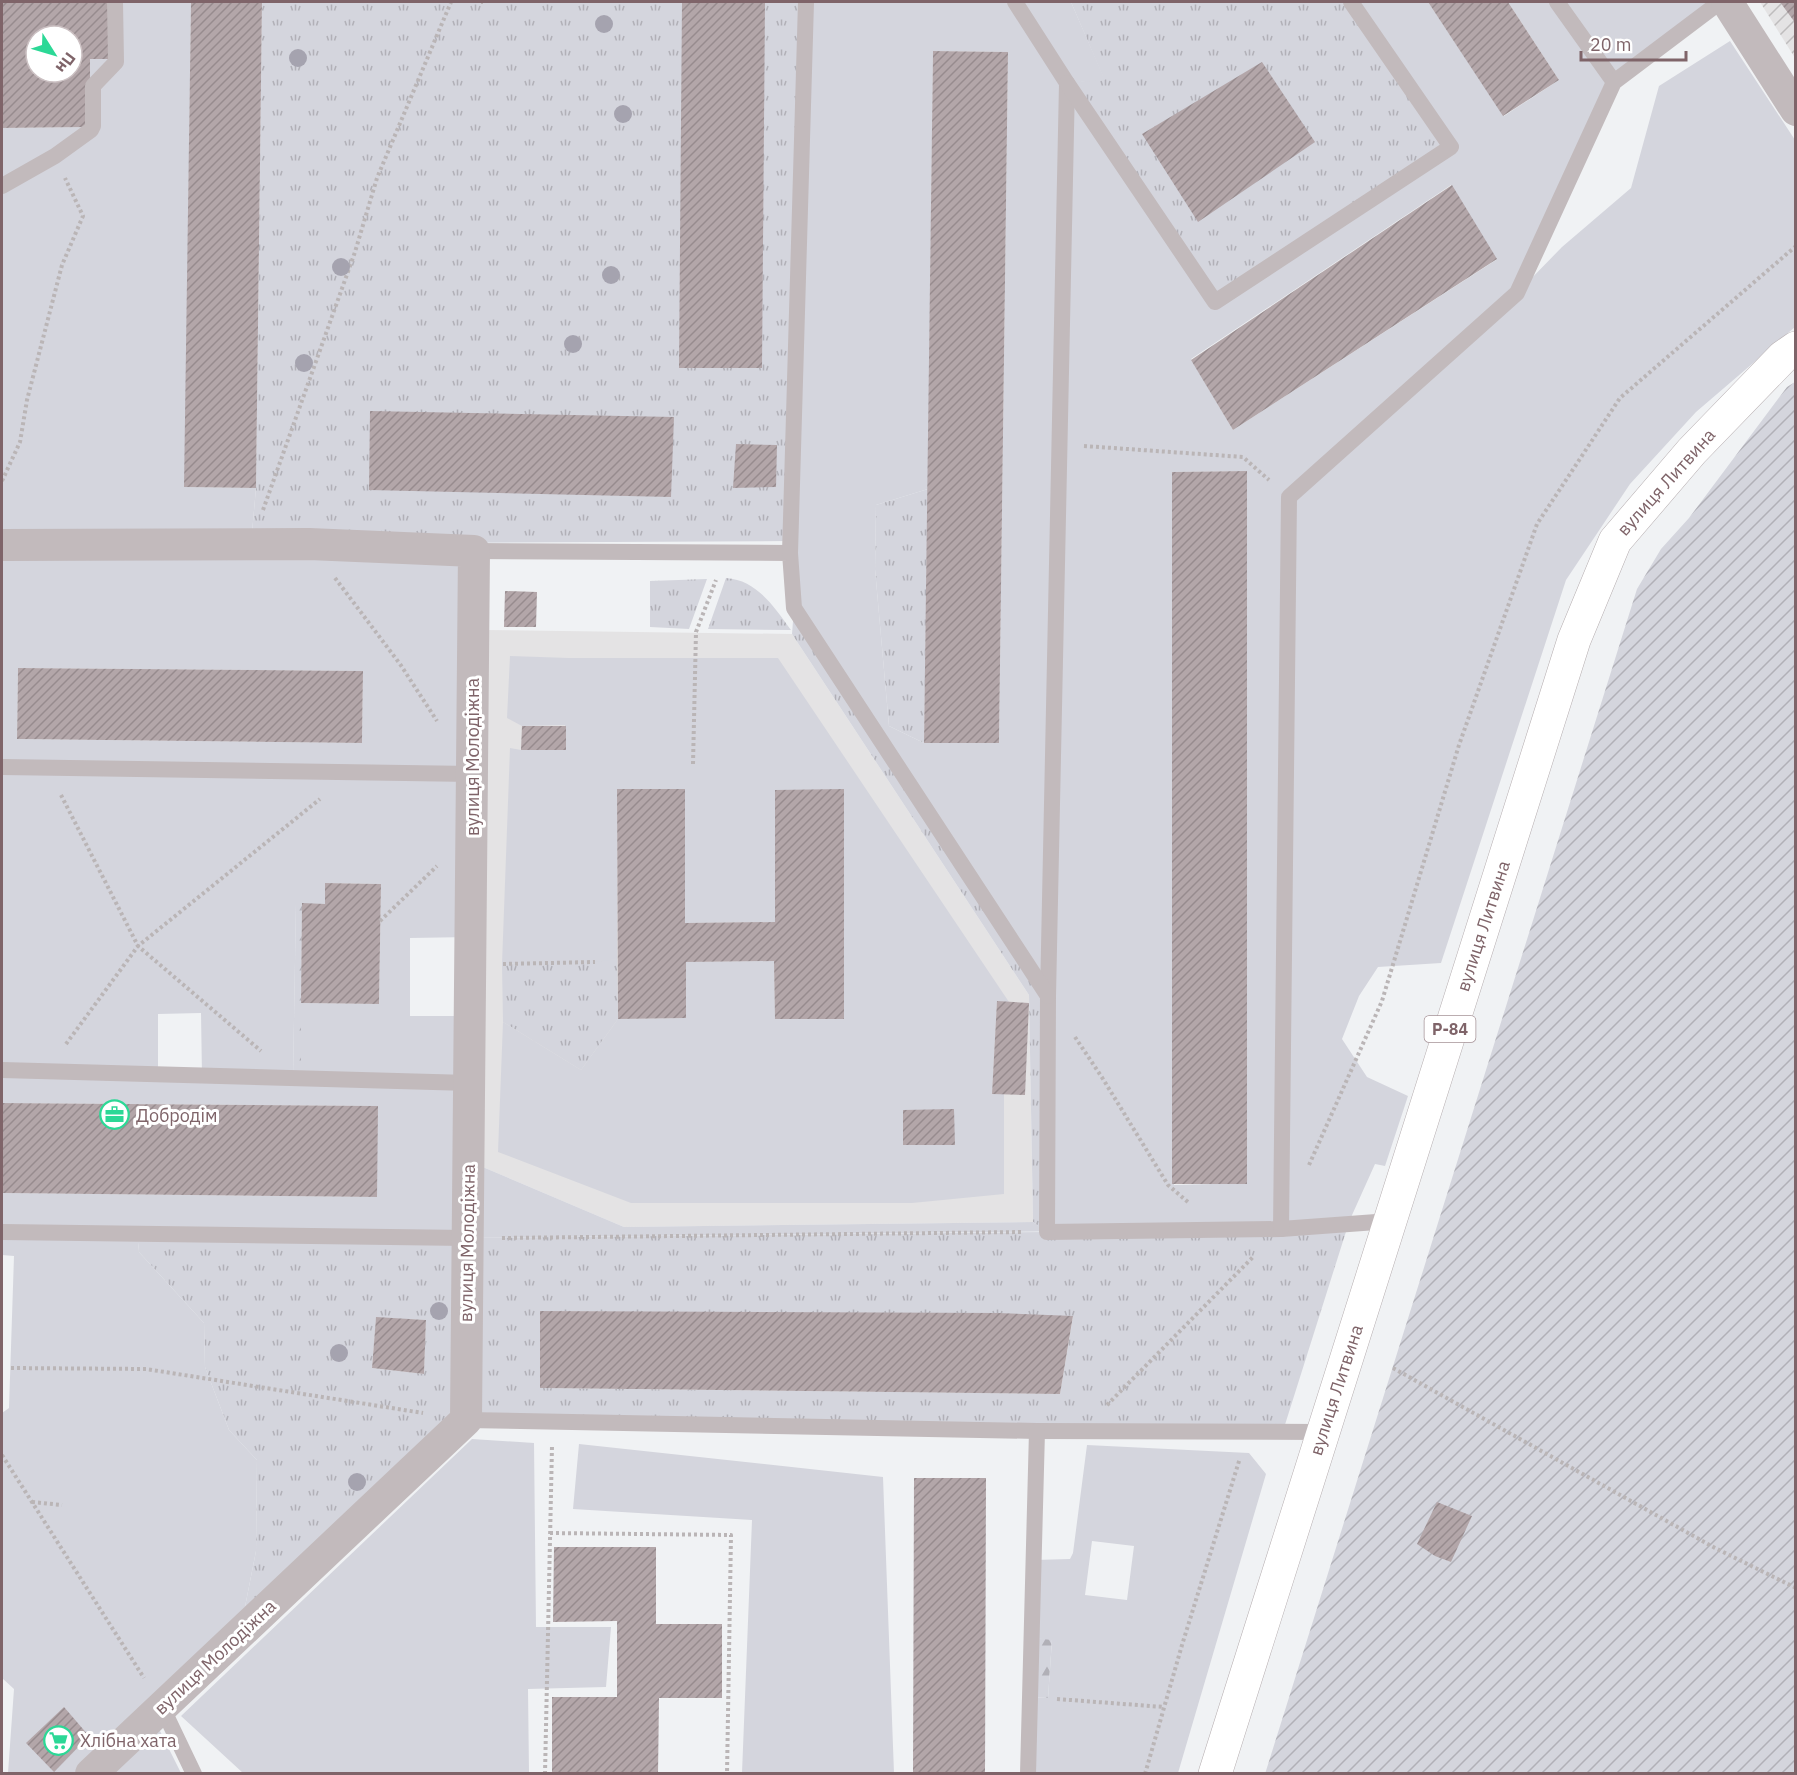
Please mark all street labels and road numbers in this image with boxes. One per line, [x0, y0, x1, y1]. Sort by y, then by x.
street label: вулиця Литвина [1612, 423, 1720, 540]
street label: вулиця Молодіжна [461, 678, 484, 836]
street label: вулиця Литвина [1451, 857, 1515, 994]
road number: Р-84 [1424, 1016, 1476, 1042]
street label: вулиця Молодіжна [454, 1163, 480, 1322]
street label: вулиця Литвина [1304, 1321, 1368, 1458]
street label: вулиця Молодіжна [149, 1594, 281, 1719]

